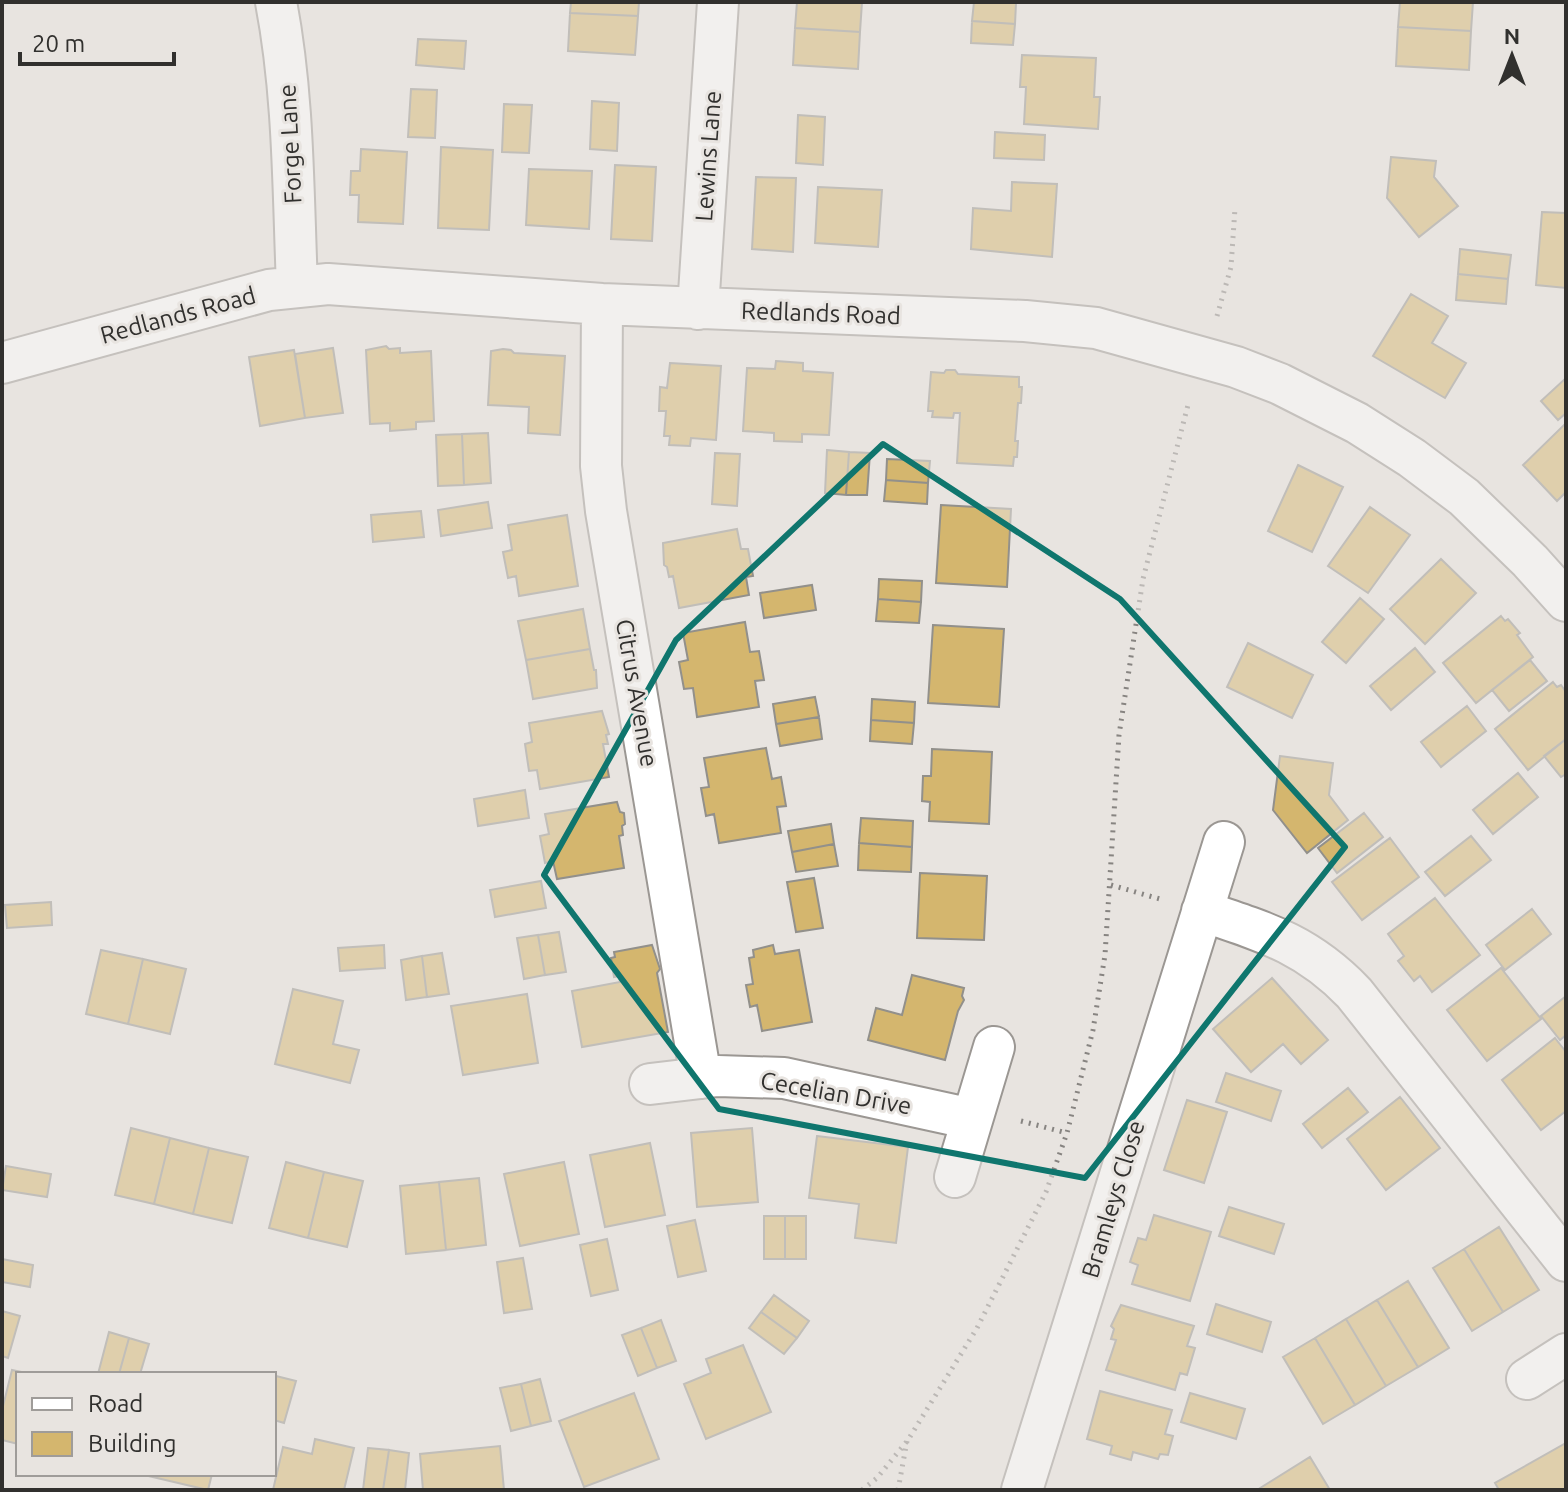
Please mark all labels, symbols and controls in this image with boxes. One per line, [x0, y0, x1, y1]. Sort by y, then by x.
scale bar [20, 16, 174, 66]
north arrow [1472, 16, 1552, 96]
text: N [1504, 23, 1520, 48]
text: 20 m [32, 30, 85, 57]
street label: Forge Lane [273, 83, 307, 205]
street label: Lewins Lane [690, 90, 726, 222]
street label: Redlands Road [97, 281, 259, 349]
street label: Redlands Road [741, 297, 901, 329]
street label: Citrus Avenue [611, 617, 663, 769]
street label: Cecelian Drive [758, 1066, 914, 1120]
street label: Bramleys Close [1076, 1117, 1150, 1281]
legend [16, 1372, 276, 1476]
text: Road [88, 1390, 143, 1417]
text: Building [88, 1430, 176, 1457]

